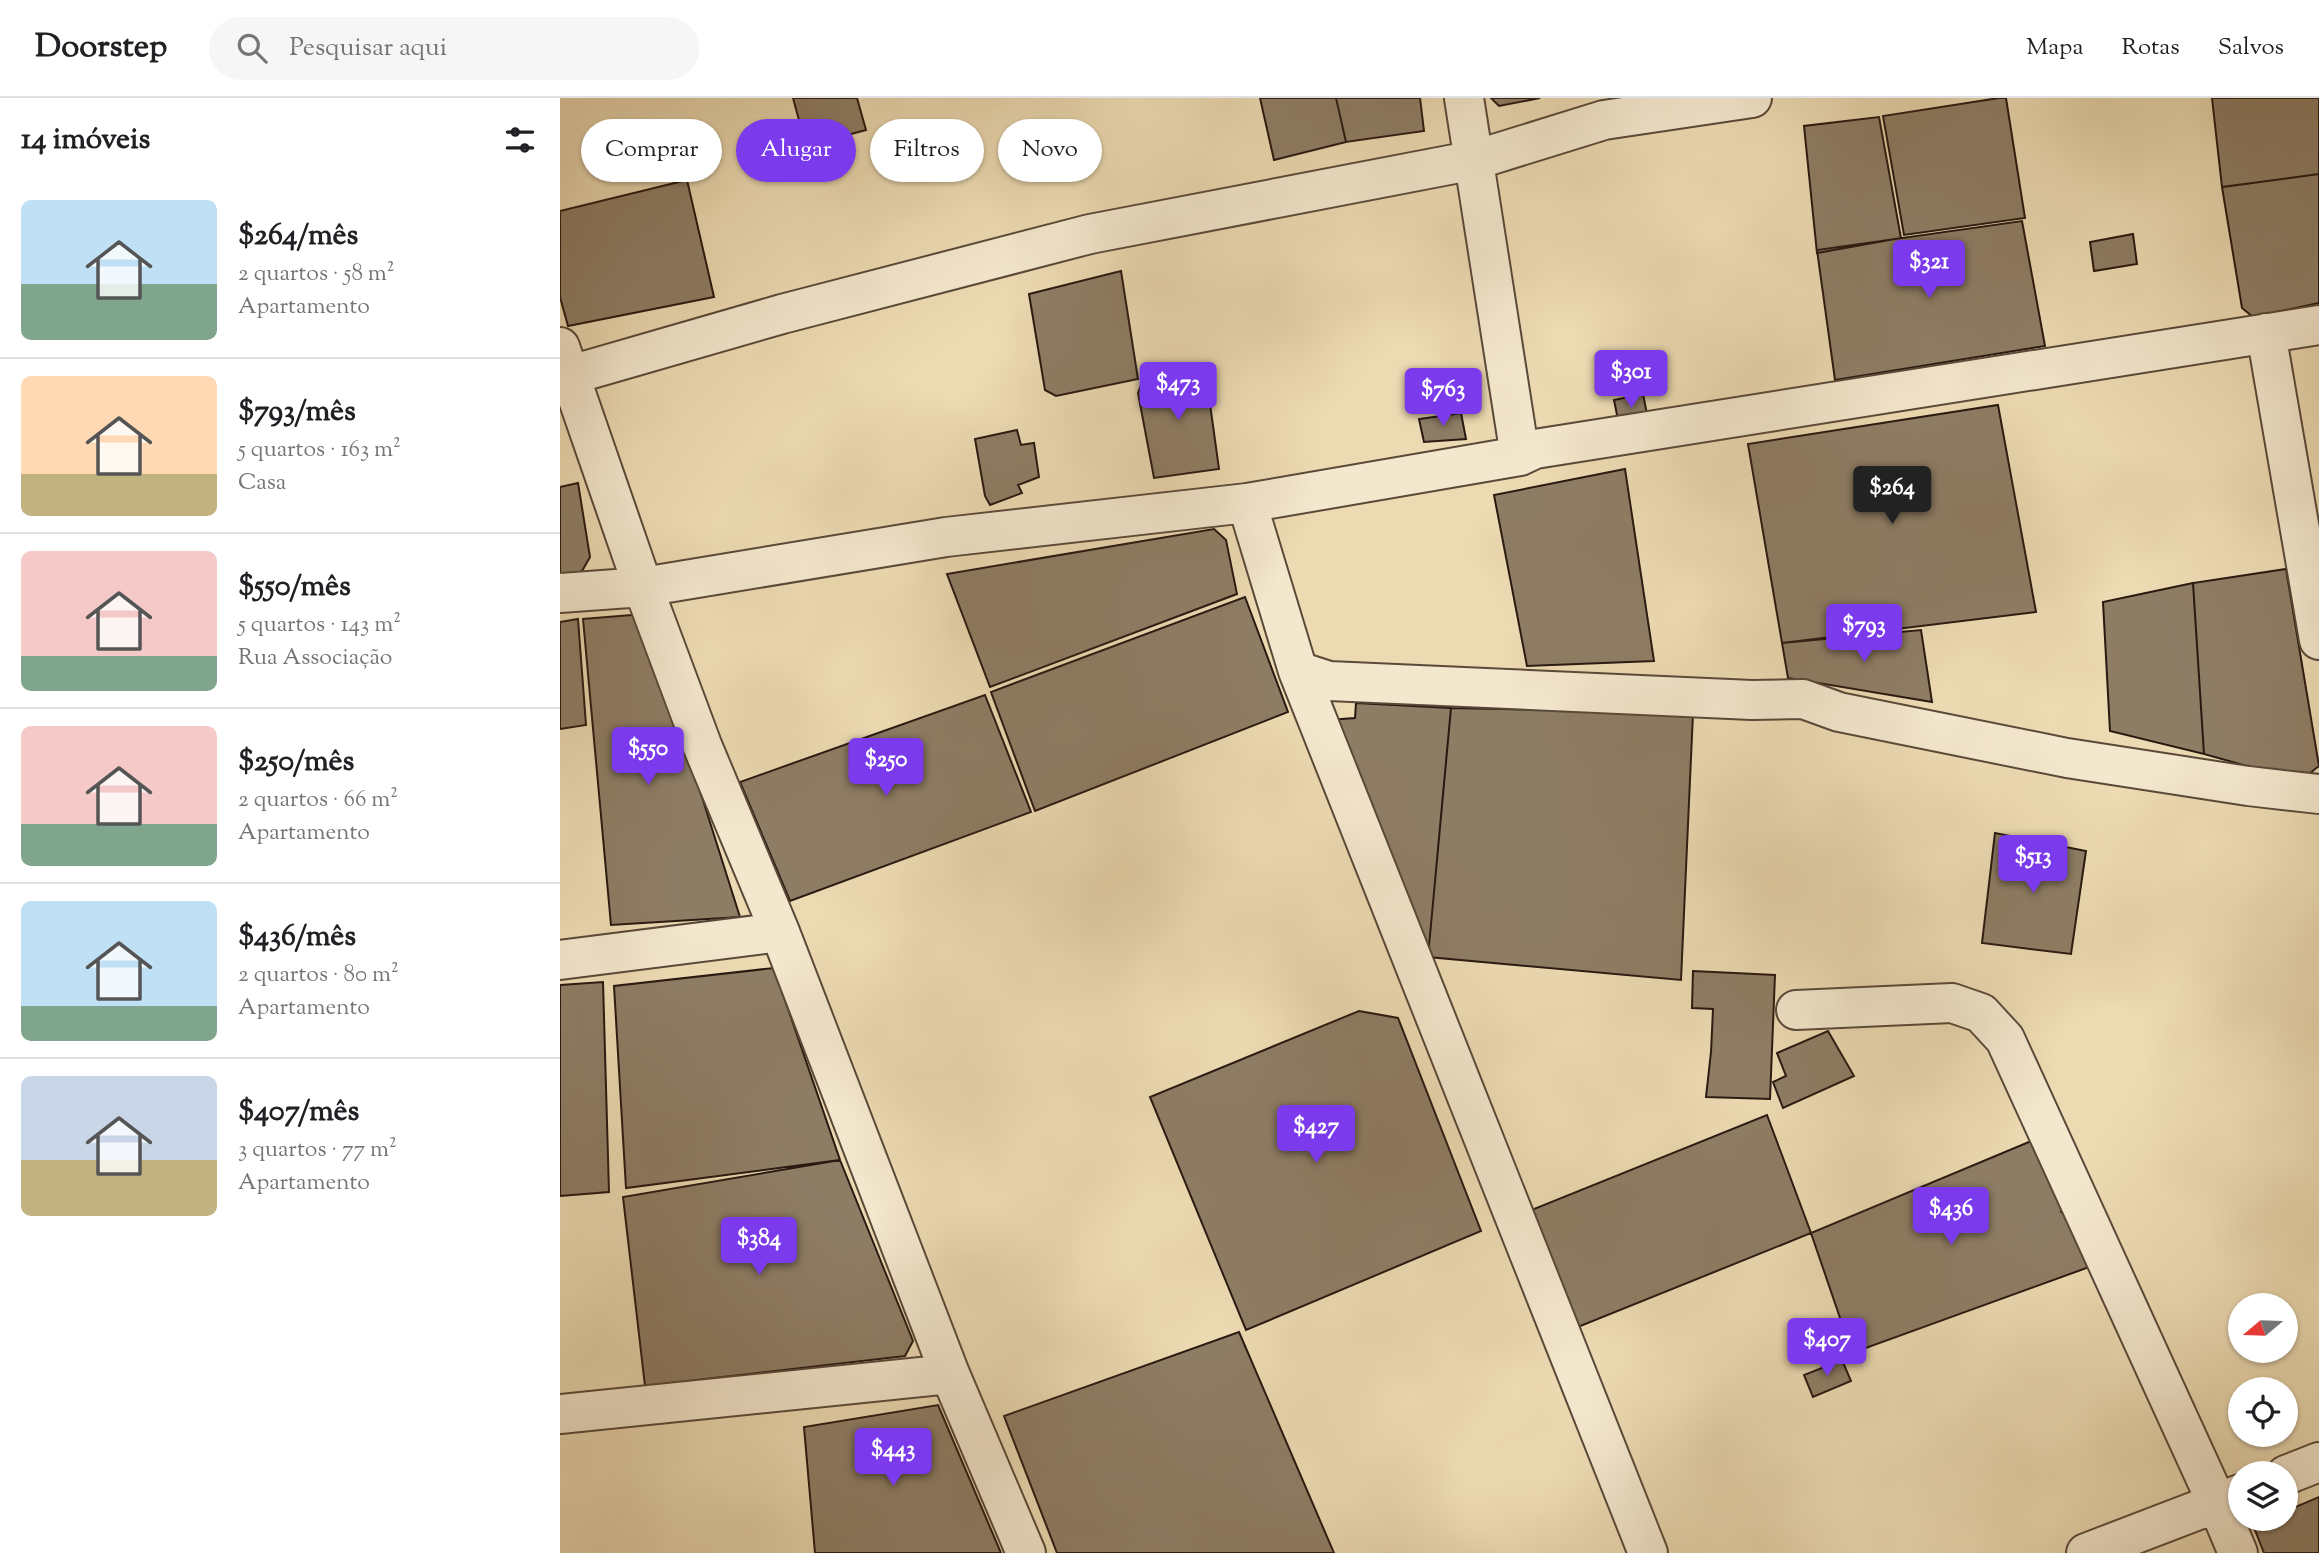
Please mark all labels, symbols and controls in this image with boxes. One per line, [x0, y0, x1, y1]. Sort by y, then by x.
search box [209, 17, 699, 80]
text: Doorstep [35, 24, 167, 72]
icon: search [233, 29, 271, 67]
text: Pesquisar aqui [289, 30, 447, 67]
text: Mapa [2026, 31, 2084, 65]
text: Rotas [2122, 31, 2180, 65]
text: Salvos [2218, 31, 2284, 65]
text: 14 imóveis [21, 119, 150, 162]
chip: Comprar [581, 119, 722, 182]
chip: Alugar [736, 119, 856, 182]
chip: Filtros [870, 119, 984, 182]
chip: Novo [998, 119, 1102, 182]
icon: filters [501, 121, 539, 159]
text: $264/mês [238, 215, 358, 258]
icon: home [77, 228, 161, 312]
pin: $321 [1888, 240, 1970, 300]
text: $321 [1909, 246, 1949, 279]
text: 2 quartos · 58 m² [238, 258, 395, 291]
text: Apartamento [238, 291, 370, 324]
pin: $301 [1590, 350, 1672, 410]
text: $301 [1610, 356, 1652, 389]
pin: $473 [1137, 362, 1219, 422]
text: $473 [1156, 368, 1200, 401]
pin: $763 [1402, 368, 1484, 428]
text: $763 [1421, 374, 1465, 407]
text: $793/mês [238, 391, 356, 434]
icon: home [77, 404, 161, 488]
text: 5 quartos · 163 m² [238, 434, 401, 467]
pin: $264 [1851, 466, 1933, 526]
text: Casa [238, 467, 286, 500]
text: $264 [1869, 472, 1915, 505]
text: $550/mês [238, 566, 351, 609]
icon: home [77, 579, 161, 663]
pin: $793 [1823, 604, 1905, 664]
text: 5 quartos · 143 m² [238, 609, 401, 642]
text: $793 [1842, 610, 1886, 643]
text: Rua Associação [238, 642, 392, 675]
pin: $550 [607, 728, 689, 787]
text: $550 [628, 733, 668, 766]
pin: $250 [845, 738, 927, 798]
text: $250/mês [238, 741, 354, 784]
text: $250 [864, 744, 908, 777]
icon: home [77, 754, 161, 838]
text: 2 quartos · 66 m² [238, 784, 398, 817]
text: Apartamento [238, 817, 370, 850]
pin: $513 [1992, 836, 2074, 895]
text: $513 [2014, 841, 2052, 874]
text: $436/mês [238, 916, 356, 959]
icon: home [77, 929, 161, 1013]
text: 2 quartos · 80 m² [238, 959, 399, 992]
text: Apartamento [238, 992, 370, 1025]
text: $407/mês [238, 1091, 359, 1134]
icon: home [77, 1104, 161, 1188]
pin: $427 [1275, 1105, 1357, 1165]
text: $427 [1293, 1111, 1339, 1144]
text: 3 quartos · 77 m² [238, 1134, 397, 1167]
text: Apartamento [238, 1167, 370, 1200]
pin: $436 [1910, 1188, 1992, 1247]
text: $436 [1929, 1193, 1973, 1226]
pin: $384 [718, 1218, 800, 1277]
text: $384 [737, 1223, 781, 1256]
north arrow [2228, 1293, 2298, 1363]
map controls [2228, 1293, 2298, 1531]
pin: $407 [1786, 1318, 1868, 1378]
text: $407 [1803, 1324, 1851, 1357]
button: locate [2228, 1377, 2298, 1447]
pin: $443 [852, 1428, 934, 1488]
text: $443 [871, 1434, 915, 1467]
button: layers [2228, 1461, 2298, 1531]

